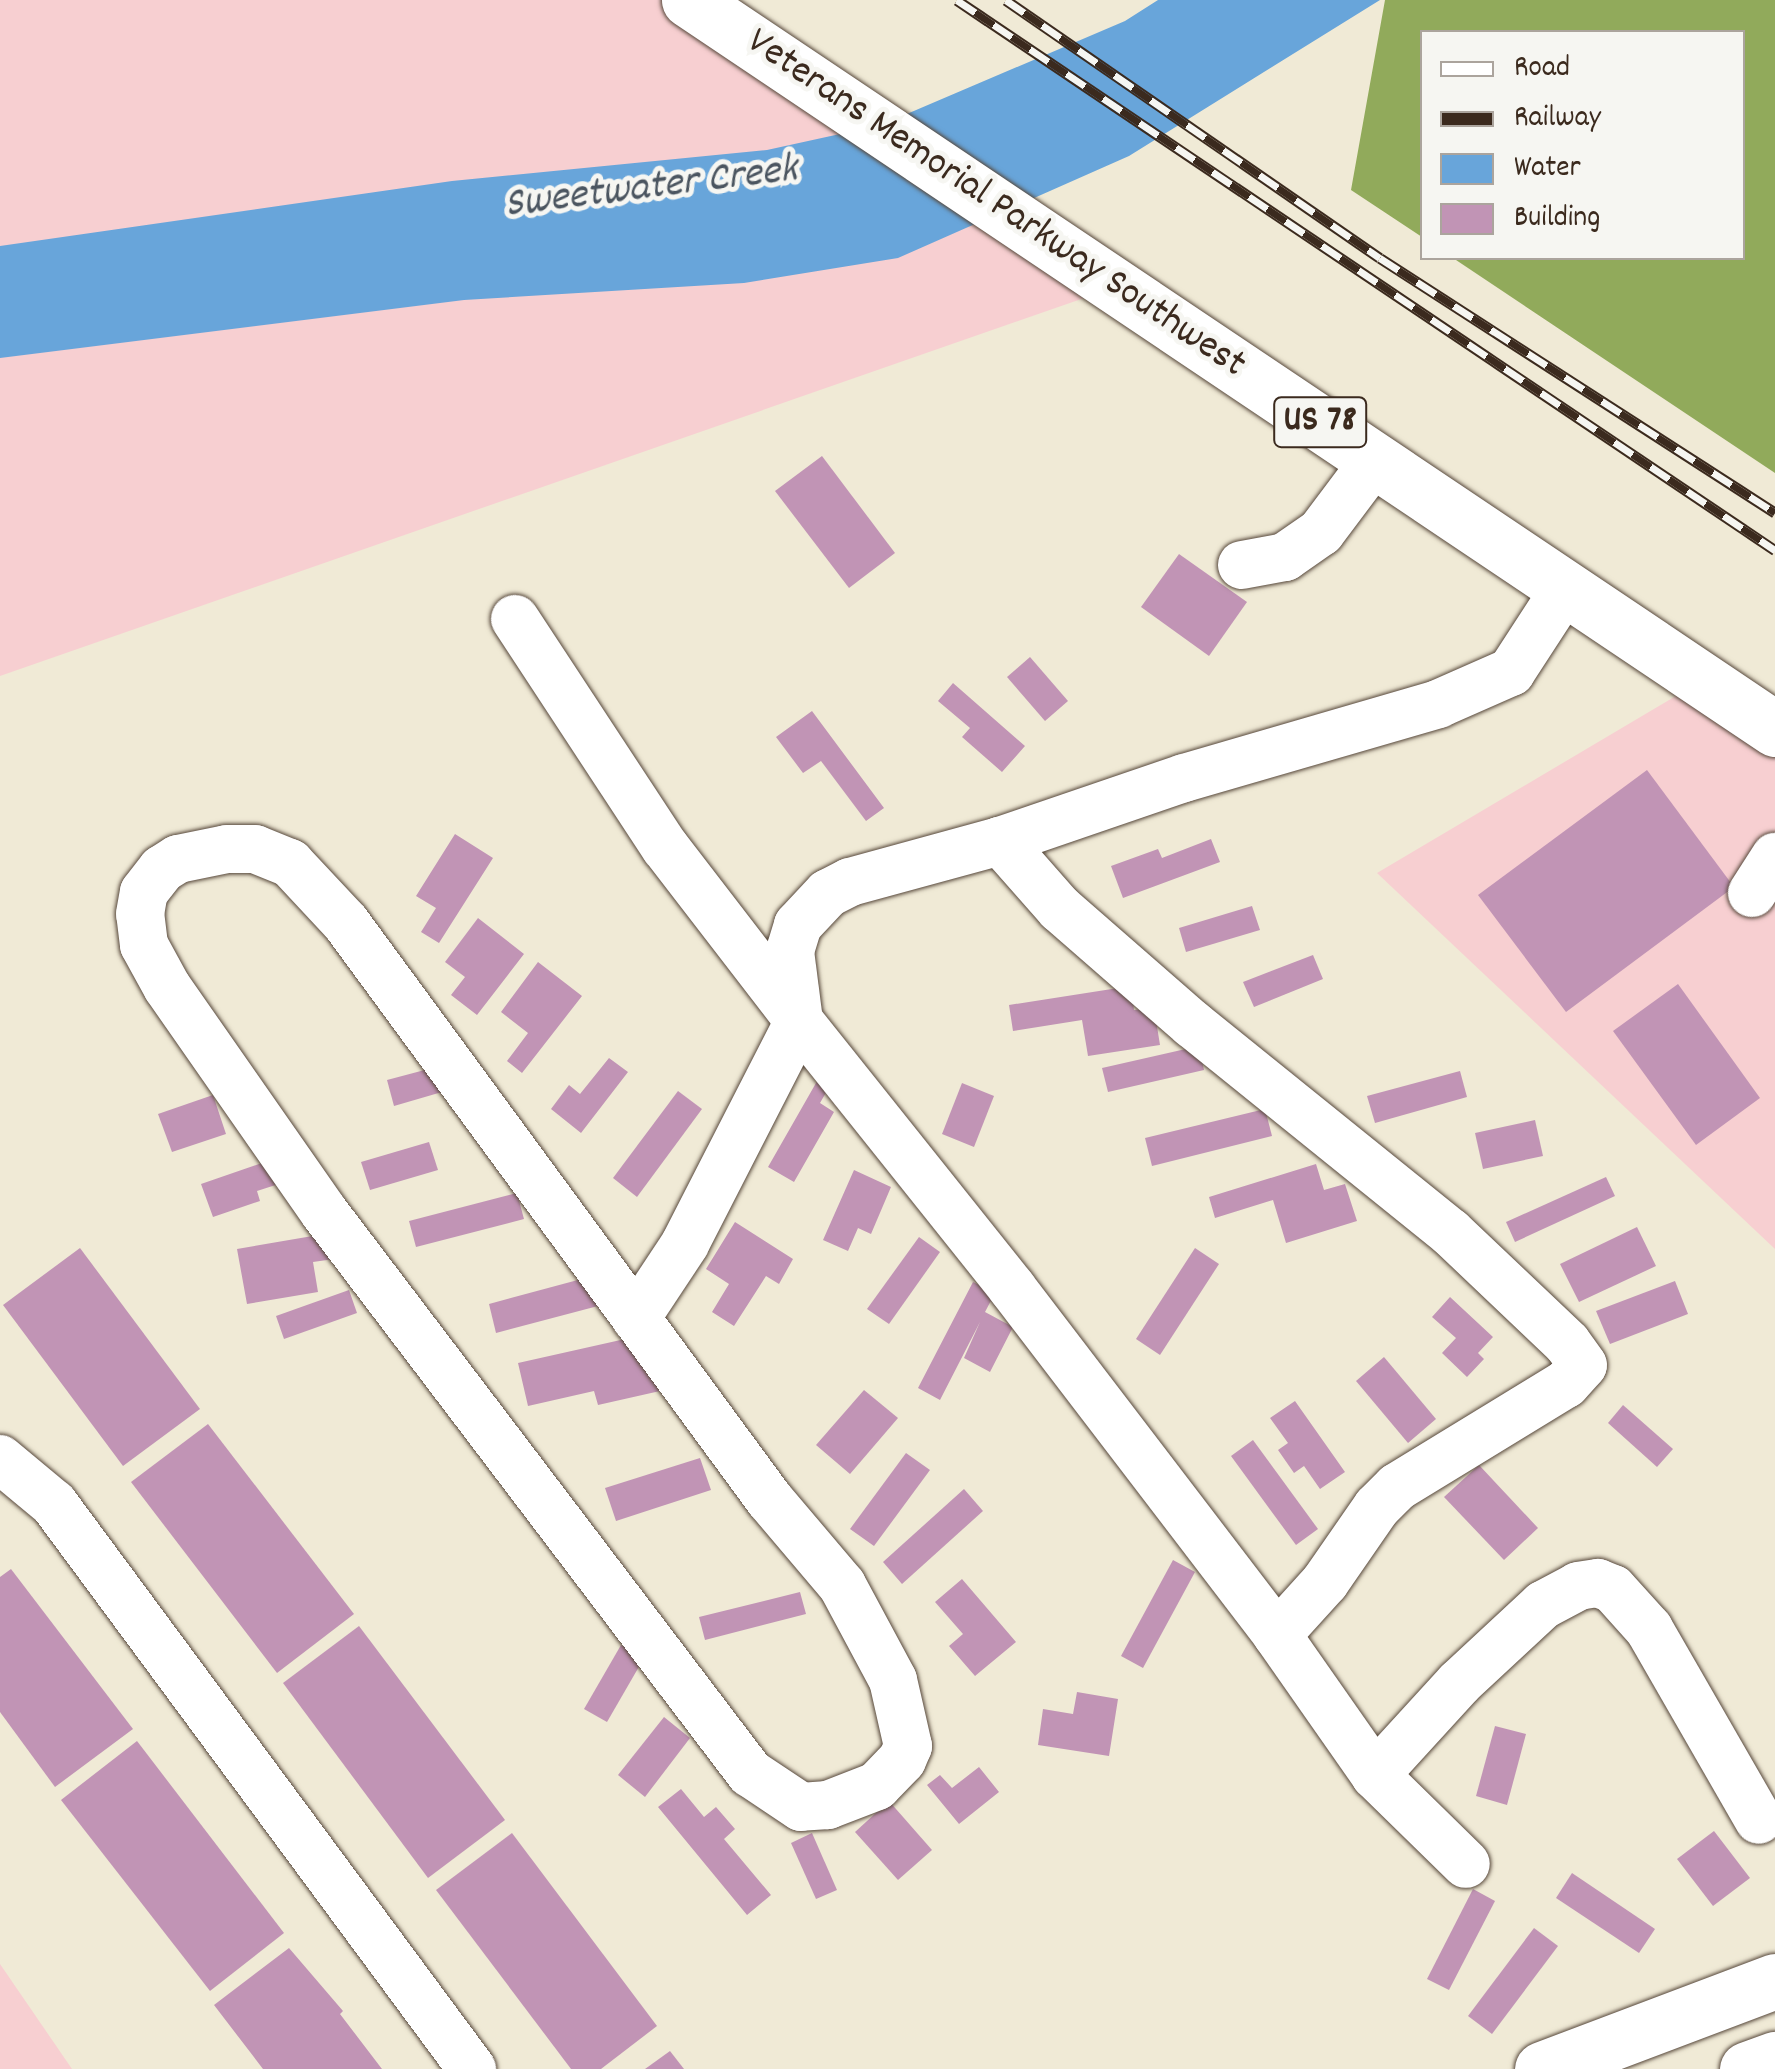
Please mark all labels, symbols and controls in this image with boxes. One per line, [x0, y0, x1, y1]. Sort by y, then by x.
street label: Veterans Memorial Parkway Southwest [736, 20, 1254, 390]
legend [1420, 30, 1745, 260]
text: Road [1514, 48, 1570, 91]
text: Railway [1514, 98, 1601, 141]
water label: Sweetwater Creek [502, 146, 800, 232]
text: Water [1514, 148, 1581, 191]
text: Building [1514, 198, 1600, 241]
road number: US 78 [1272, 389, 1368, 455]

